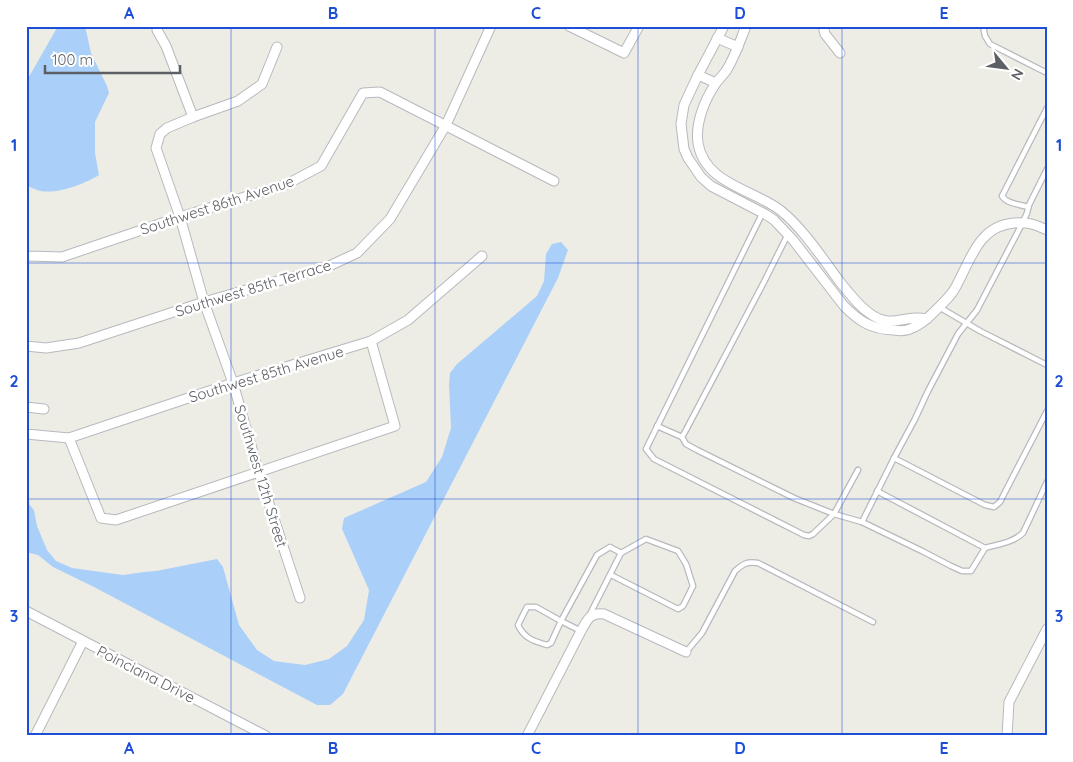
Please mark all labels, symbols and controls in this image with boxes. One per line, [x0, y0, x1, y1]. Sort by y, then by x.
text: A [124, 3, 135, 23]
text: B [328, 3, 338, 23]
text: C [531, 3, 541, 23]
text: D [734, 3, 746, 23]
text: E [939, 3, 949, 23]
scale bar [45, 42, 180, 74]
north arrow [980, 42, 1030, 92]
text: 100 m [52, 50, 93, 69]
text: N [1007, 65, 1028, 83]
text: 1 [11, 135, 17, 155]
text: 1 [1056, 135, 1062, 155]
street label: Southwest 86th Avenue [138, 171, 296, 239]
street label: Southwest 85th Terrace [173, 255, 333, 321]
street label: Southwest 85th Avenue [186, 341, 346, 407]
text: 2 [9, 371, 19, 391]
text: 2 [1054, 371, 1064, 391]
street label: Southwest 12th Street [230, 402, 292, 550]
text: 3 [10, 606, 18, 626]
text: 3 [1055, 606, 1063, 626]
street label: Poinciana Drive [94, 641, 198, 707]
text: A [124, 738, 135, 758]
text: B [328, 738, 338, 758]
text: C [531, 738, 541, 758]
text: D [734, 738, 746, 758]
text: E [939, 738, 949, 758]

